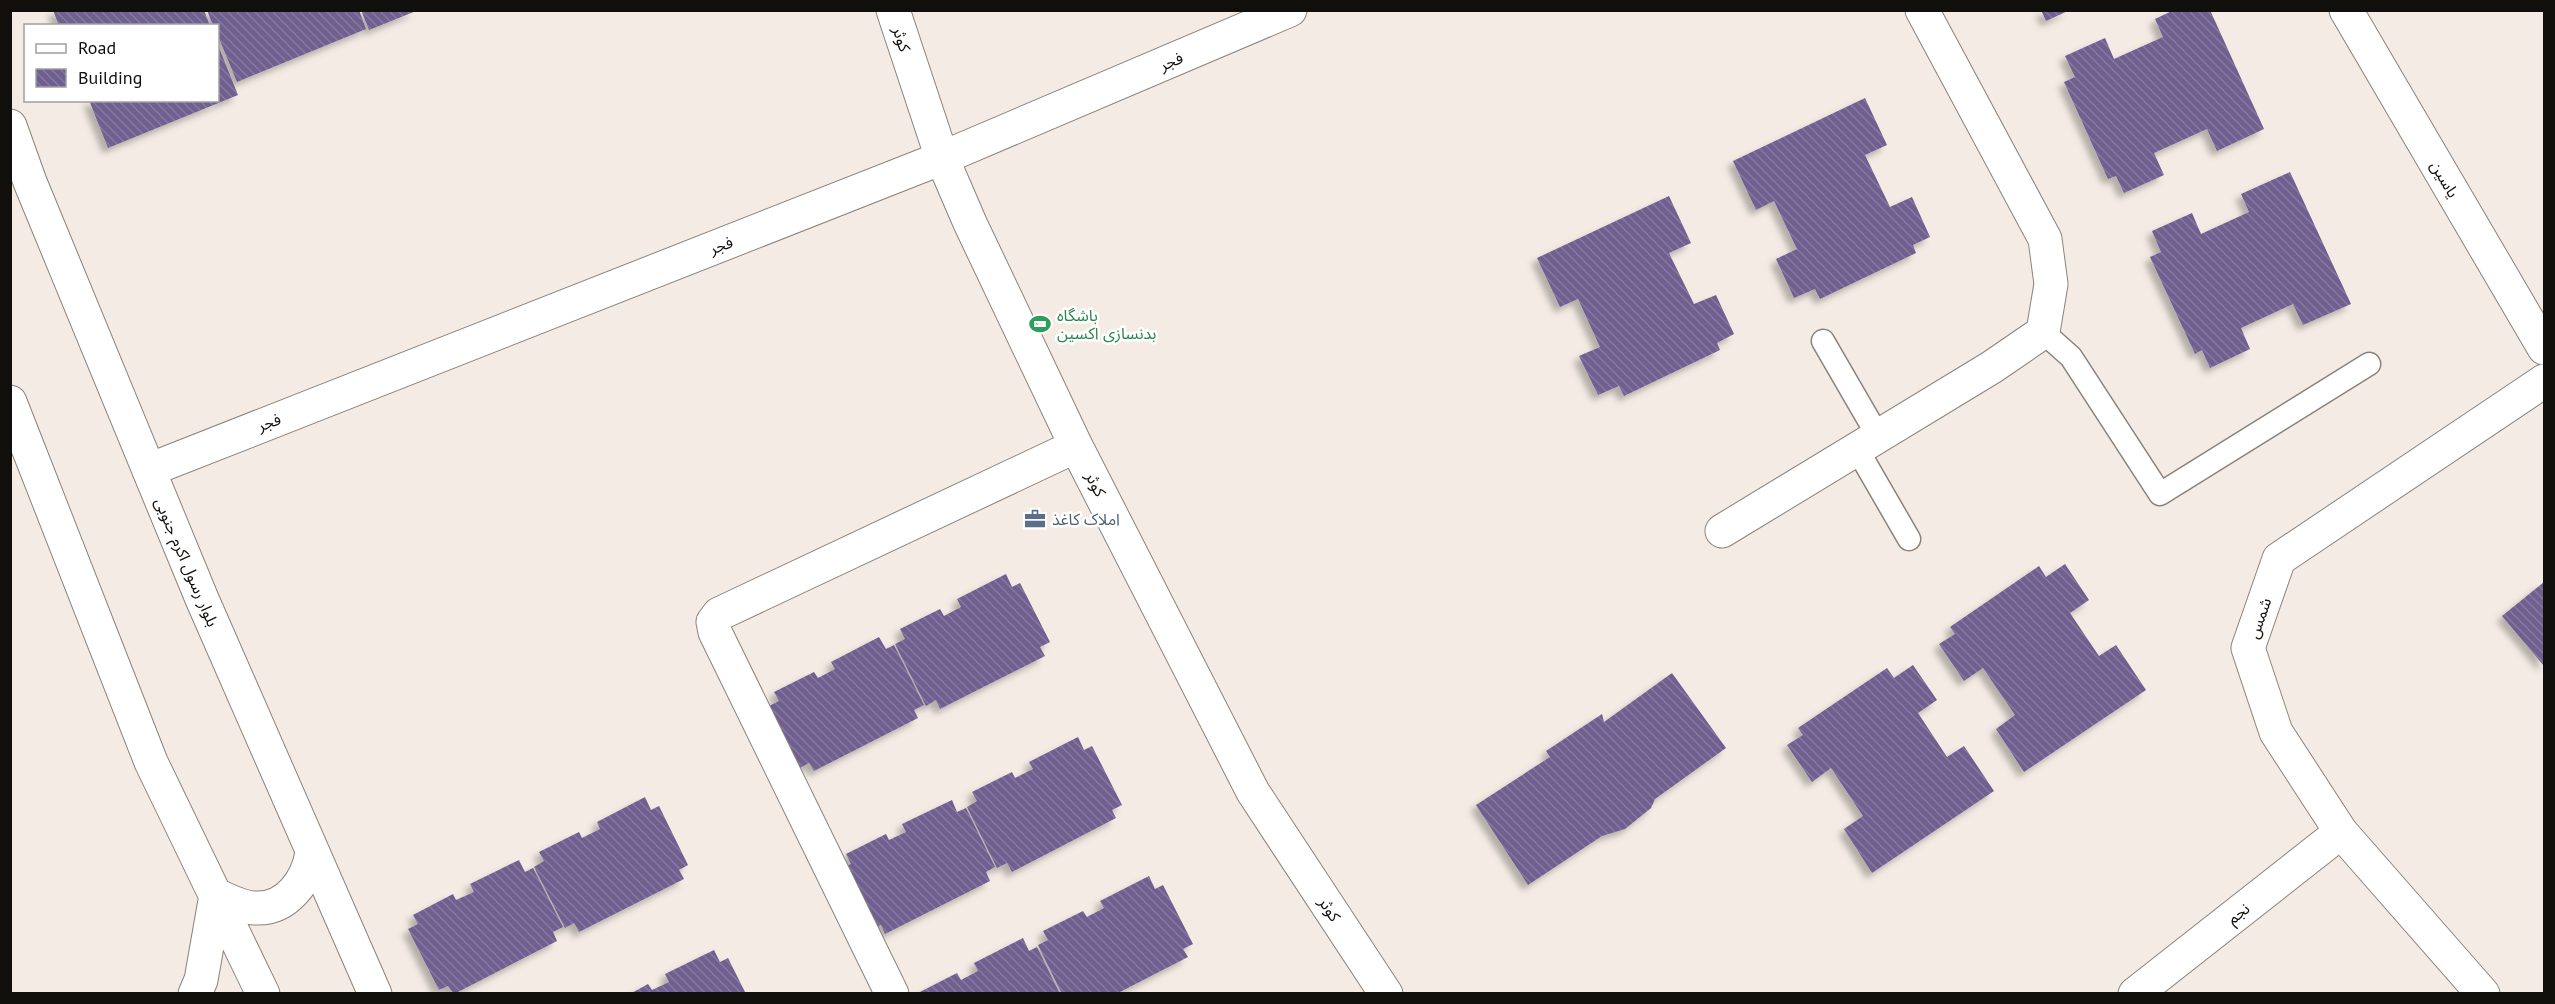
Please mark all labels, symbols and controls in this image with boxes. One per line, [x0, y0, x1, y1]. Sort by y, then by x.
street label: کوثر [888, 23, 916, 54]
legend [24, 24, 219, 102]
text: Road [78, 36, 116, 59]
street label: فجر [1155, 47, 1186, 75]
text: Building [78, 66, 142, 89]
street label: یاسین [2426, 157, 2464, 201]
street label: فجر [705, 231, 736, 259]
place label: باشگاه بدنسازی اکسین [1057, 305, 1156, 343]
sports icon: باشگاه بدنسازی اکسین [1028, 312, 1052, 336]
street label: فجر [253, 408, 284, 436]
street label: کوثر [1081, 467, 1111, 500]
street label: بلوار رسول اکرم جنوبی [148, 495, 223, 631]
office icon: املاک کاغذ [1023, 507, 1047, 531]
place label: املاک کاغذ [1052, 509, 1120, 529]
street label: شمس [2243, 595, 2275, 641]
street label: کوثر [1314, 892, 1345, 925]
street label: نجم [2223, 898, 2255, 930]

